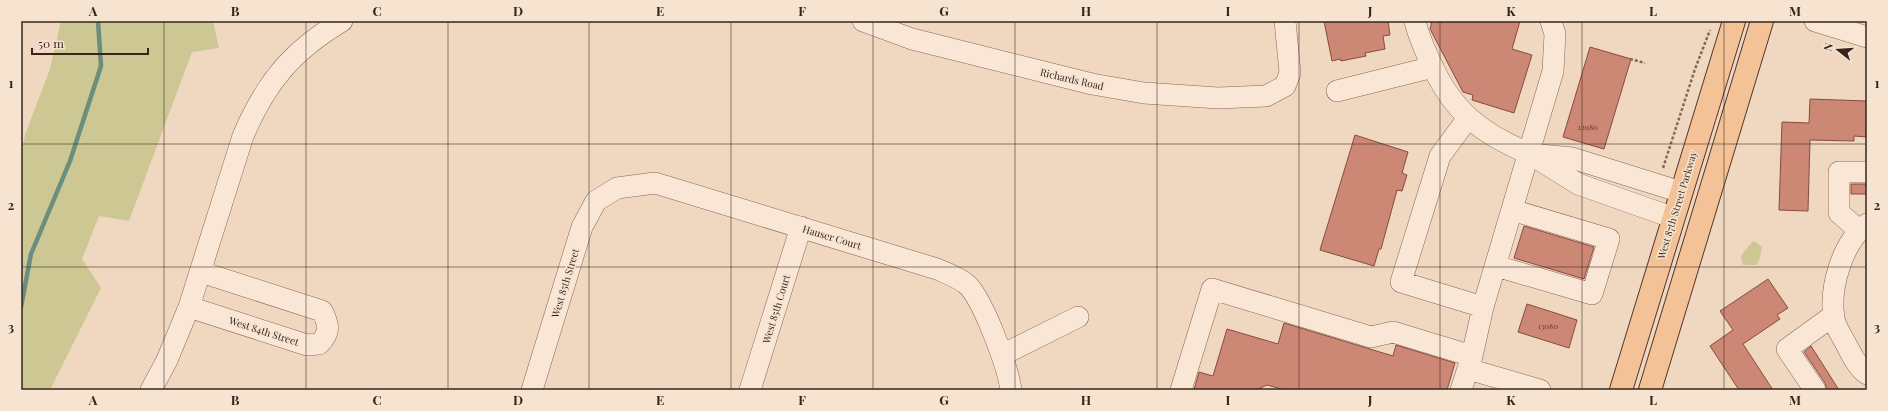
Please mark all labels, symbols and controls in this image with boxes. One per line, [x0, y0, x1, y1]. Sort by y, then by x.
text: A [88, 2, 98, 19]
text: B [231, 2, 240, 19]
text: C [372, 2, 382, 19]
text: D [513, 2, 523, 19]
text: E [656, 2, 664, 19]
text: F [798, 2, 806, 19]
text: G [939, 2, 949, 19]
text: H [1081, 2, 1091, 19]
text: I [1226, 2, 1231, 19]
text: J [1367, 2, 1373, 19]
text: K [1506, 2, 1516, 19]
text: L [1649, 2, 1657, 19]
text: M [1789, 2, 1801, 19]
scale bar [32, 30, 148, 56]
north arrow [1818, 30, 1858, 70]
text: 50 m [38, 35, 64, 51]
text: N [1820, 41, 1836, 53]
street label: Richards Road [1039, 65, 1105, 93]
text: 1 [9, 74, 14, 91]
text: 1 [1875, 74, 1880, 91]
house number: 12980 [1578, 121, 1598, 132]
street label: West 87th Street Parkway [1654, 149, 1700, 262]
text: 2 [8, 196, 15, 213]
text: 2 [1874, 196, 1881, 213]
street label: Hauser Court [801, 221, 864, 253]
street label: West 85th Street [548, 246, 582, 320]
street label: West 85th Court [759, 272, 793, 346]
street label: West 84th Street [226, 313, 301, 349]
text: 3 [8, 318, 14, 335]
text: 3 [1874, 318, 1880, 335]
house number: 13080 [1538, 320, 1558, 331]
text: A [88, 391, 98, 408]
text: B [231, 391, 240, 408]
text: C [372, 391, 382, 408]
text: D [513, 391, 523, 408]
text: E [656, 391, 664, 408]
text: F [798, 391, 806, 408]
text: G [939, 391, 949, 408]
text: H [1081, 391, 1091, 408]
text: I [1226, 391, 1231, 408]
text: J [1367, 391, 1373, 408]
text: K [1506, 391, 1516, 408]
text: L [1649, 391, 1657, 408]
text: M [1789, 391, 1801, 408]

